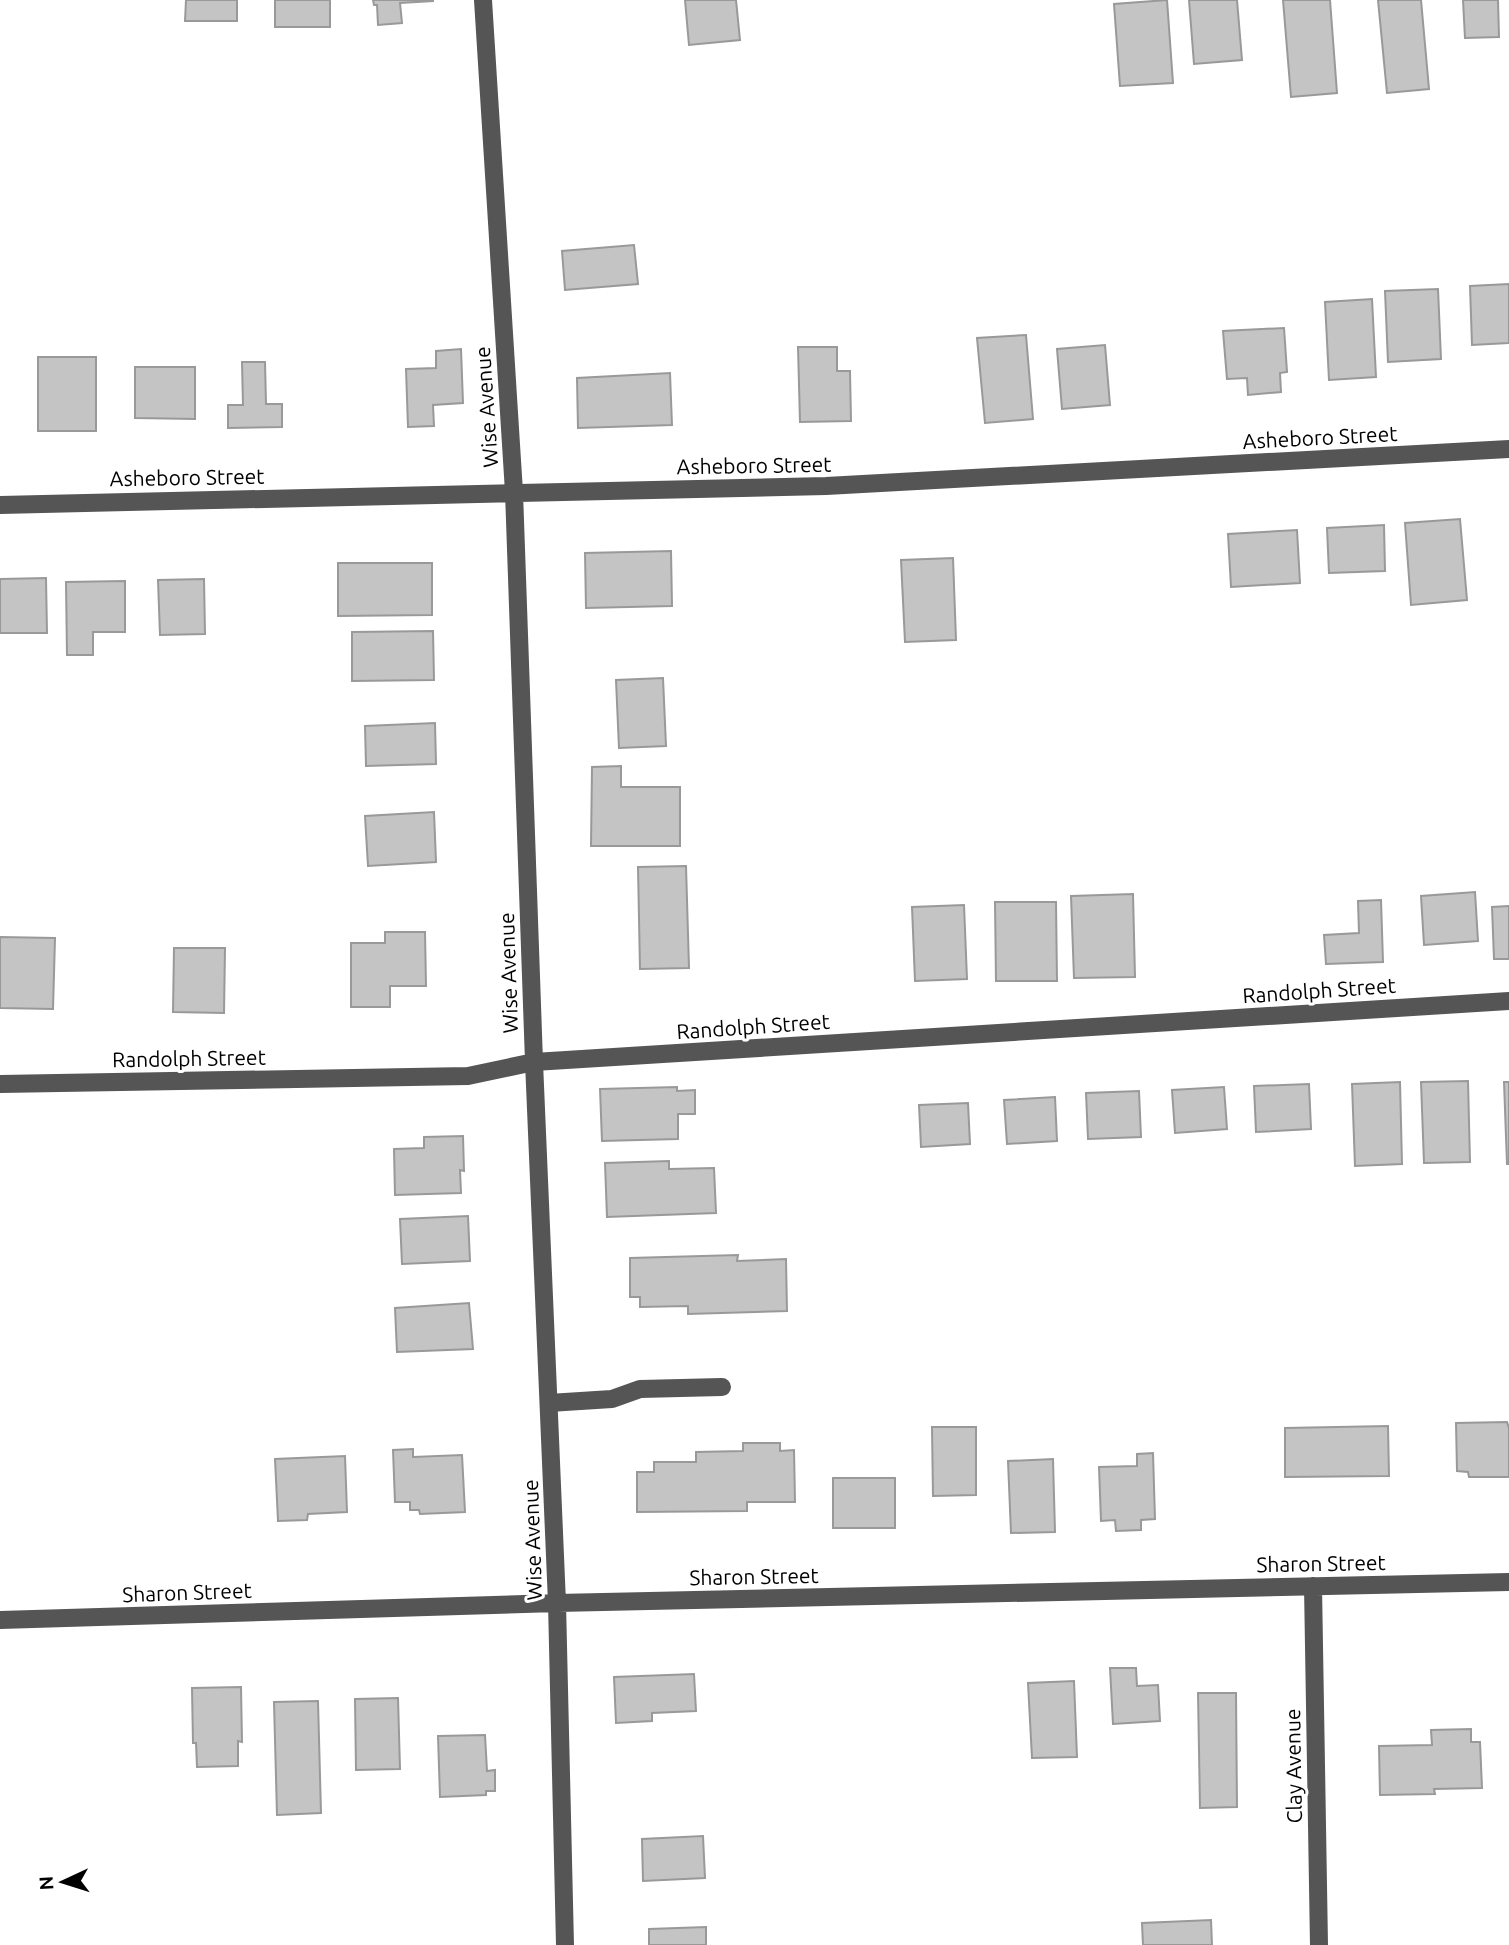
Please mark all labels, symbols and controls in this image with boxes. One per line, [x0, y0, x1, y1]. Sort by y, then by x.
street label: Wise Avenue [470, 346, 502, 468]
street label: Asheboro Street [1242, 421, 1398, 453]
street label: Asheboro Street [676, 452, 832, 478]
street label: Asheboro Street [109, 464, 265, 490]
street label: Wise Avenue [494, 912, 522, 1034]
street label: Randolph Street [1242, 973, 1396, 1007]
street label: Randolph Street [676, 1009, 830, 1043]
street label: Randolph Street [112, 1045, 266, 1071]
street label: Wise Avenue [518, 1479, 546, 1601]
street label: Sharon Street [1256, 1550, 1386, 1576]
street label: Sharon Street [689, 1563, 819, 1589]
street label: Sharon Street [122, 1578, 252, 1606]
street label: Clay Avenue [1280, 1708, 1306, 1824]
north arrow [28, 1847, 98, 1917]
text: N [35, 1875, 58, 1891]

